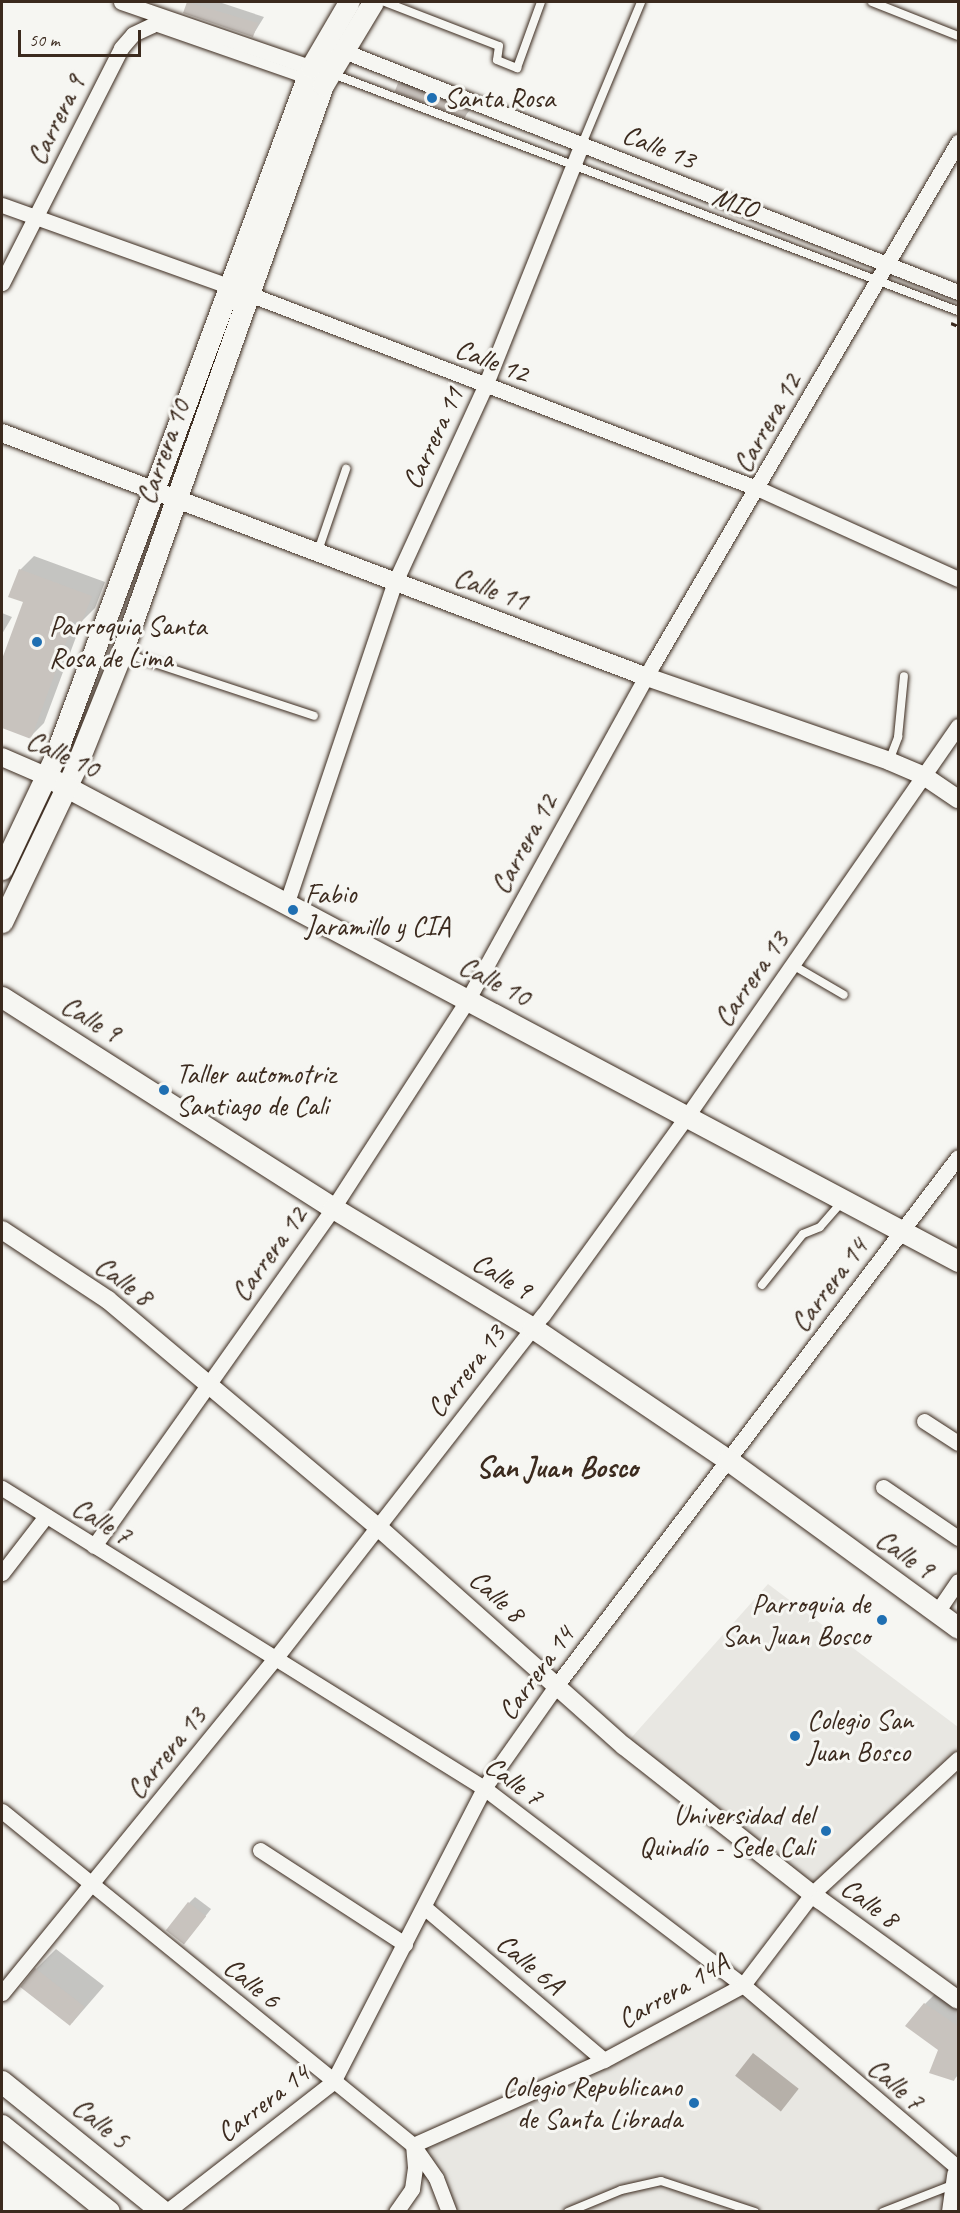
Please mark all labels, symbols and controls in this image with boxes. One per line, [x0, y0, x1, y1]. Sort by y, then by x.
scale bar [21, 18, 144, 56]
text: 50 m [29, 29, 60, 51]
street label: Carrera 9 [19, 70, 93, 170]
place label: Santa Rosa [444, 81, 555, 115]
marker: Santa Rosa [425, 91, 439, 105]
street label: Calle 13 [617, 117, 701, 177]
street label: MIO [708, 179, 762, 227]
street label: Calle 12 [451, 332, 533, 390]
street label: Carrera 12 [725, 368, 809, 478]
street label: Carrera 11 [395, 382, 471, 494]
street label: Carrera 10 [129, 395, 197, 509]
street label: Calle 11 [450, 560, 532, 618]
place label: Parroquia Santa Rosa de Lima [49, 609, 206, 675]
marker: Parroquia Santa Rosa de Lima [30, 635, 44, 649]
street label: Calle 10 [21, 723, 105, 785]
street label: Carrera 12 [483, 789, 565, 899]
place label: Fabio Jaramillo y CIA [305, 877, 450, 943]
marker: Fabio Jaramillo y CIA [286, 903, 300, 917]
street label: Carrera 13 [706, 925, 796, 1033]
street label: Calle 10 [454, 948, 536, 1014]
street label: Calle 9 [55, 988, 127, 1050]
place label: Taller automotriz Santiago de Cali [176, 1057, 336, 1123]
marker: Taller automotriz Santiago de Cali [157, 1083, 171, 1097]
street label: Carrera 12 [224, 1200, 314, 1308]
street label: Carrera 14 [783, 1232, 875, 1338]
street label: Calle 9 [466, 1245, 538, 1307]
street label: Calle 8 [89, 1249, 159, 1313]
street label: Carrera 13 [419, 1318, 513, 1424]
district label: San Juan Bosco [477, 1449, 637, 1485]
street label: Calle 7 [66, 1490, 138, 1552]
street label: Calle 9 [869, 1522, 941, 1586]
street label: Calle 8 [462, 1562, 532, 1630]
place label: Parroquia de San Juan Bosco [722, 1587, 870, 1653]
marker: Parroquia de San Juan Bosco [875, 1613, 889, 1627]
street label: Carrera 14 [491, 1619, 581, 1727]
street label: Carrera 13 [119, 1700, 213, 1806]
place label: Colegio San Juan Bosco [807, 1703, 914, 1769]
marker: Colegio San Juan Bosco [788, 1729, 802, 1743]
street label: Calle 7 [478, 1749, 550, 1813]
place label: Universidad del Quindío - Sede Cali [638, 1798, 814, 1864]
marker: Universidad del Quindío - Sede Cali [819, 1824, 833, 1838]
street label: Calle 8 [834, 1871, 906, 1935]
street label: Calle 6A [490, 1926, 570, 2002]
street label: Carrera 14A [612, 1946, 734, 2036]
street label: Calle 6 [217, 1950, 287, 2016]
street label: Calle 7 [861, 2051, 931, 2117]
street label: Carrera 14 [210, 2056, 316, 2150]
place label: Colegio Republicano de Santa Librada [502, 2070, 682, 2136]
street label: Calle 5 [66, 2090, 136, 2156]
marker: Colegio Republicano de Santa Librada [687, 2096, 701, 2110]

